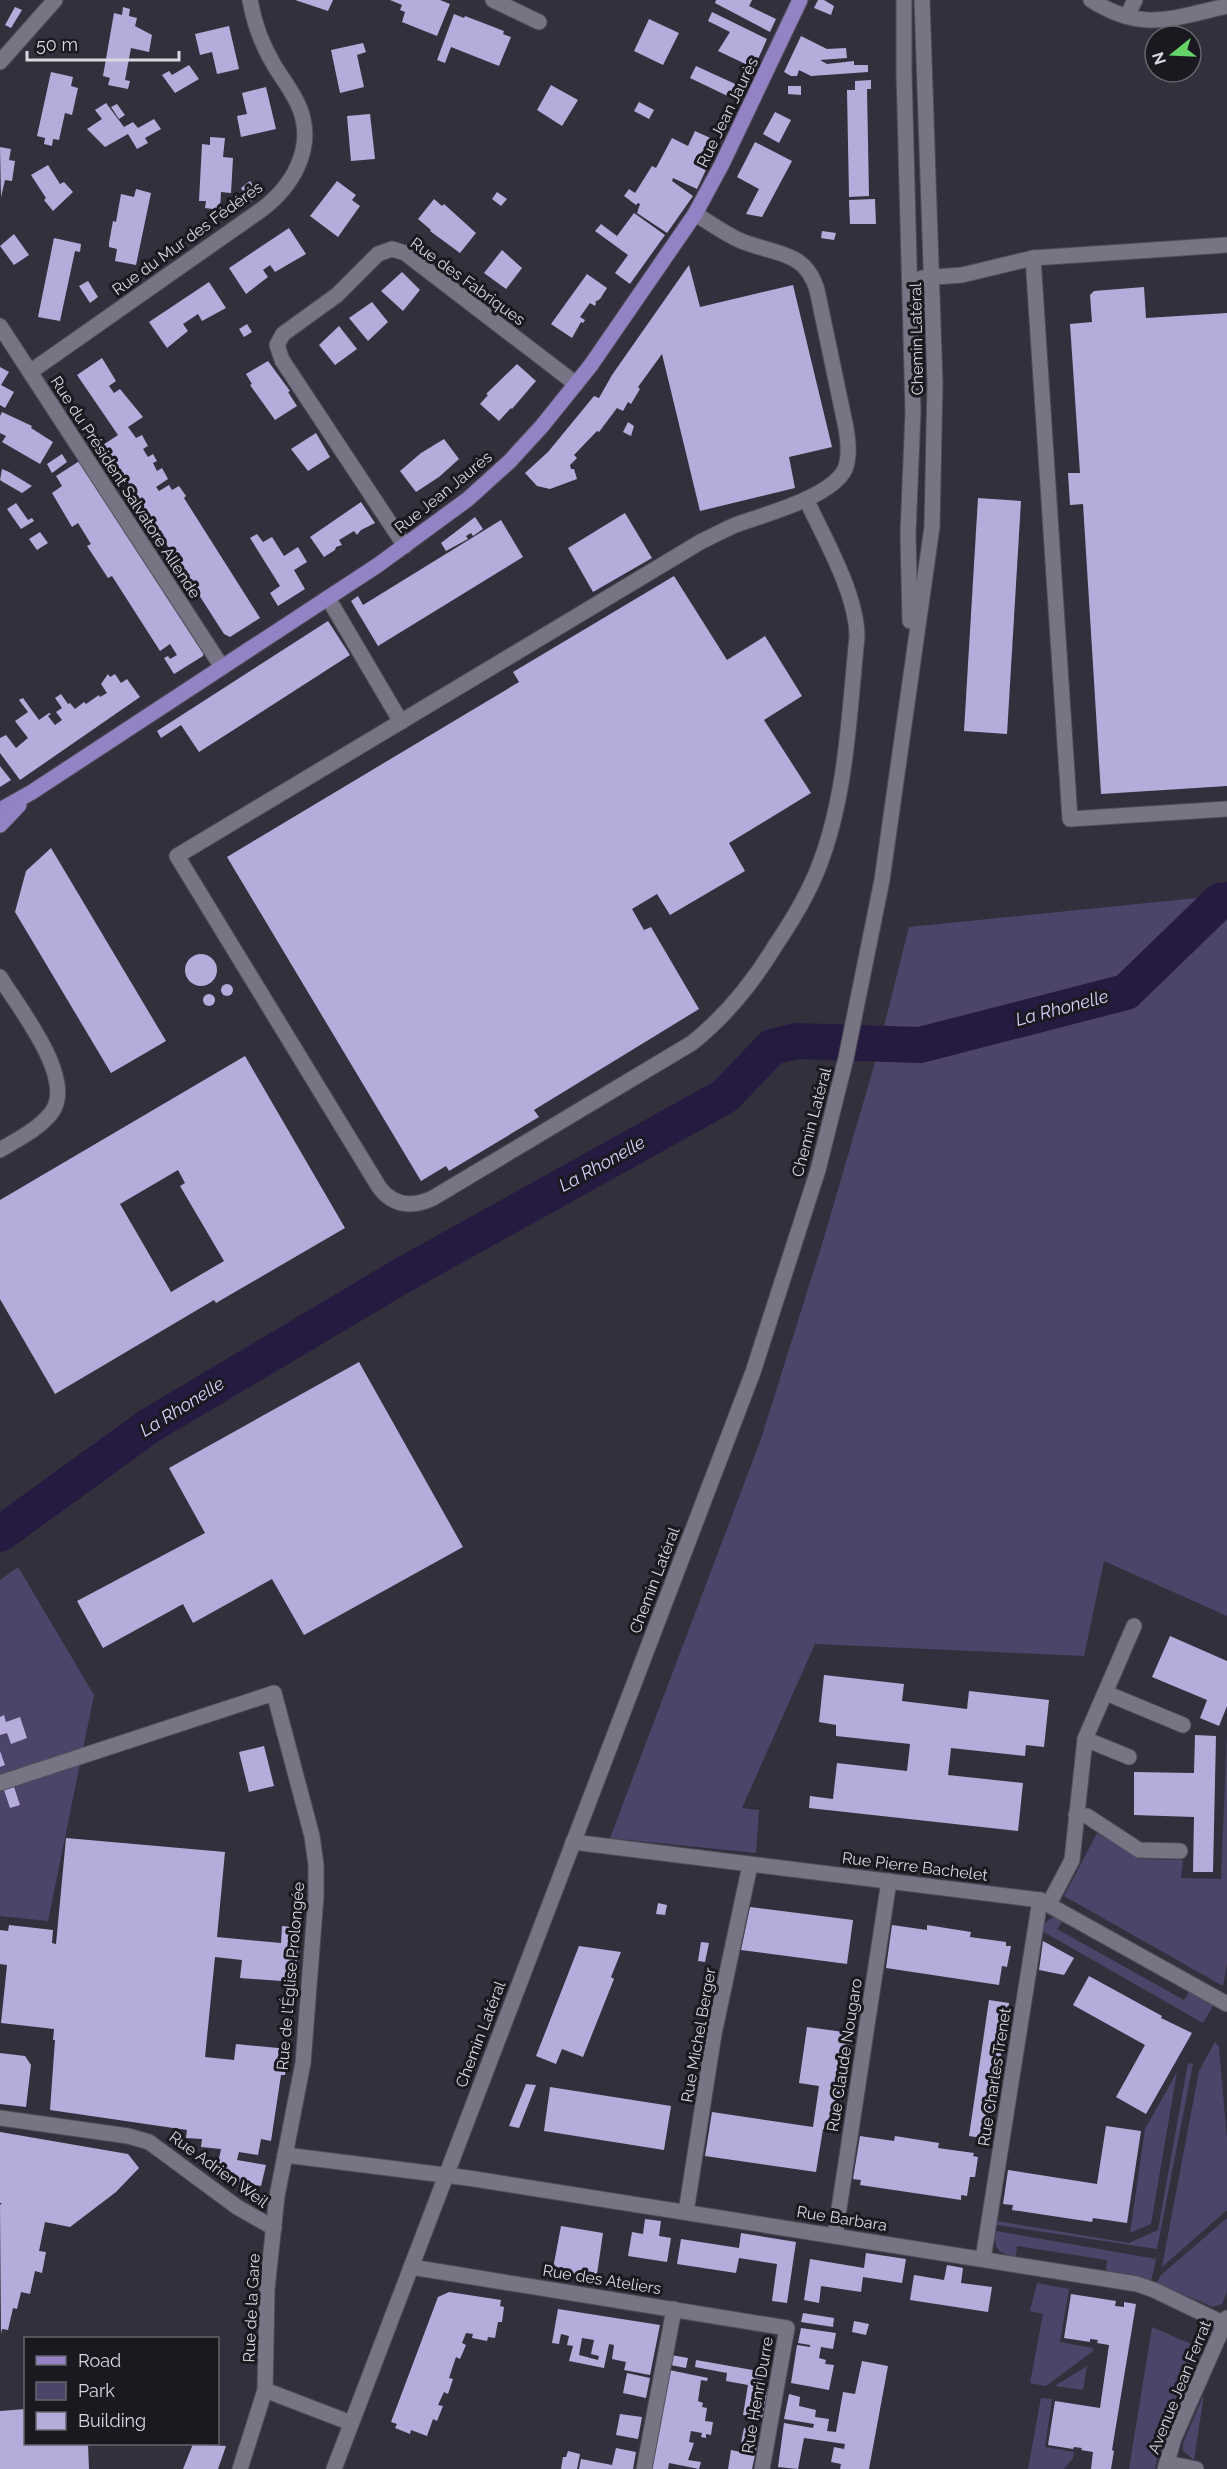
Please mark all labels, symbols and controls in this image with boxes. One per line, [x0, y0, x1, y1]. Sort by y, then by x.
scale bar [27, 24, 178, 62]
north arrow [1143, 24, 1203, 84]
text: 50 m [36, 34, 78, 55]
text: N [1148, 50, 1170, 67]
street label: Rue Jean Jaurès [693, 54, 762, 170]
street label: Rue du Mur des Fédérés [109, 177, 266, 299]
street label: Rue des Fabriques [407, 233, 529, 330]
street label: Chemin Latéral [906, 282, 927, 395]
street label: Rue du Président Salvatore Allende [47, 373, 205, 602]
street label: Rue Jean Jaurès [391, 447, 496, 537]
water label: La Rhonelle [1013, 985, 1111, 1030]
street label: Chemin Latéral [788, 1065, 835, 1179]
water label: La Rhonelle [555, 1131, 649, 1196]
water label: La Rhonelle [136, 1372, 228, 1441]
street label: Chemin Latéral [625, 1524, 684, 1636]
street label: Rue Pierre Bachelet [841, 1848, 989, 1885]
street label: Rue de l'Église Prolongée [272, 1881, 308, 2071]
street label: Rue Michel Berger [677, 1966, 720, 2104]
street label: Rue Claude Nougaro [823, 1977, 866, 2133]
street label: Chemin Latéral [451, 1978, 510, 2090]
street label: Rue Charles Trenet [974, 2006, 1015, 2148]
street label: Rue Adrien Weil [166, 2127, 272, 2212]
street label: Rue Barbara [795, 2202, 888, 2235]
street label: Rue de la Gare [239, 2253, 264, 2363]
street label: Rue des Ateliers [541, 2261, 663, 2298]
street label: Avenue Jean Ferrat [1144, 2317, 1215, 2457]
street label: Rue Henri Durre [738, 2335, 777, 2455]
legend [24, 2337, 219, 2445]
text: Road [78, 2350, 121, 2371]
text: Park [78, 2380, 115, 2401]
text: Building [78, 2410, 146, 2431]

